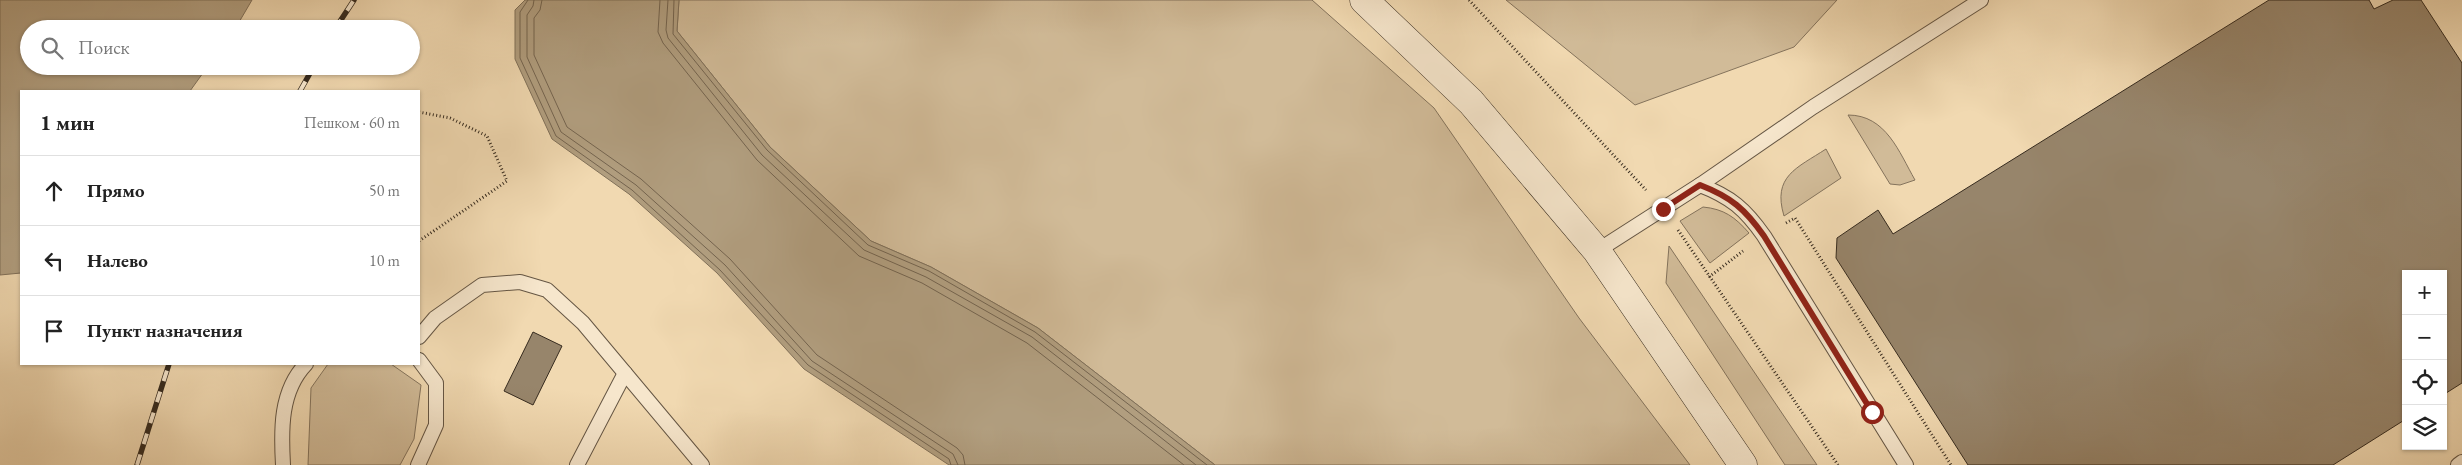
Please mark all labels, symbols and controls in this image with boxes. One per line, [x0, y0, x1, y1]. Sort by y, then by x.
search box [20, 20, 420, 75]
icon: search [38, 34, 66, 62]
text: Поиск [78, 35, 130, 60]
text: 1 мин [40, 109, 95, 136]
text: Пешком · 60 m [304, 112, 400, 133]
icon: ahead [40, 177, 68, 205]
text: Прямо [87, 178, 145, 203]
text: 50 m [369, 180, 400, 201]
route end [1652, 198, 1675, 221]
icon: left [40, 247, 68, 275]
text: Налево [87, 248, 148, 273]
text: 10 m [369, 250, 400, 271]
map controls [2402, 270, 2447, 450]
button: + [2402, 270, 2447, 315]
button: − [2402, 315, 2447, 360]
icon: arrive [40, 317, 68, 345]
text: Пункт назначения [87, 318, 243, 343]
button: locate [2402, 360, 2447, 405]
route start [1861, 401, 1884, 424]
button: layers [2402, 405, 2447, 450]

